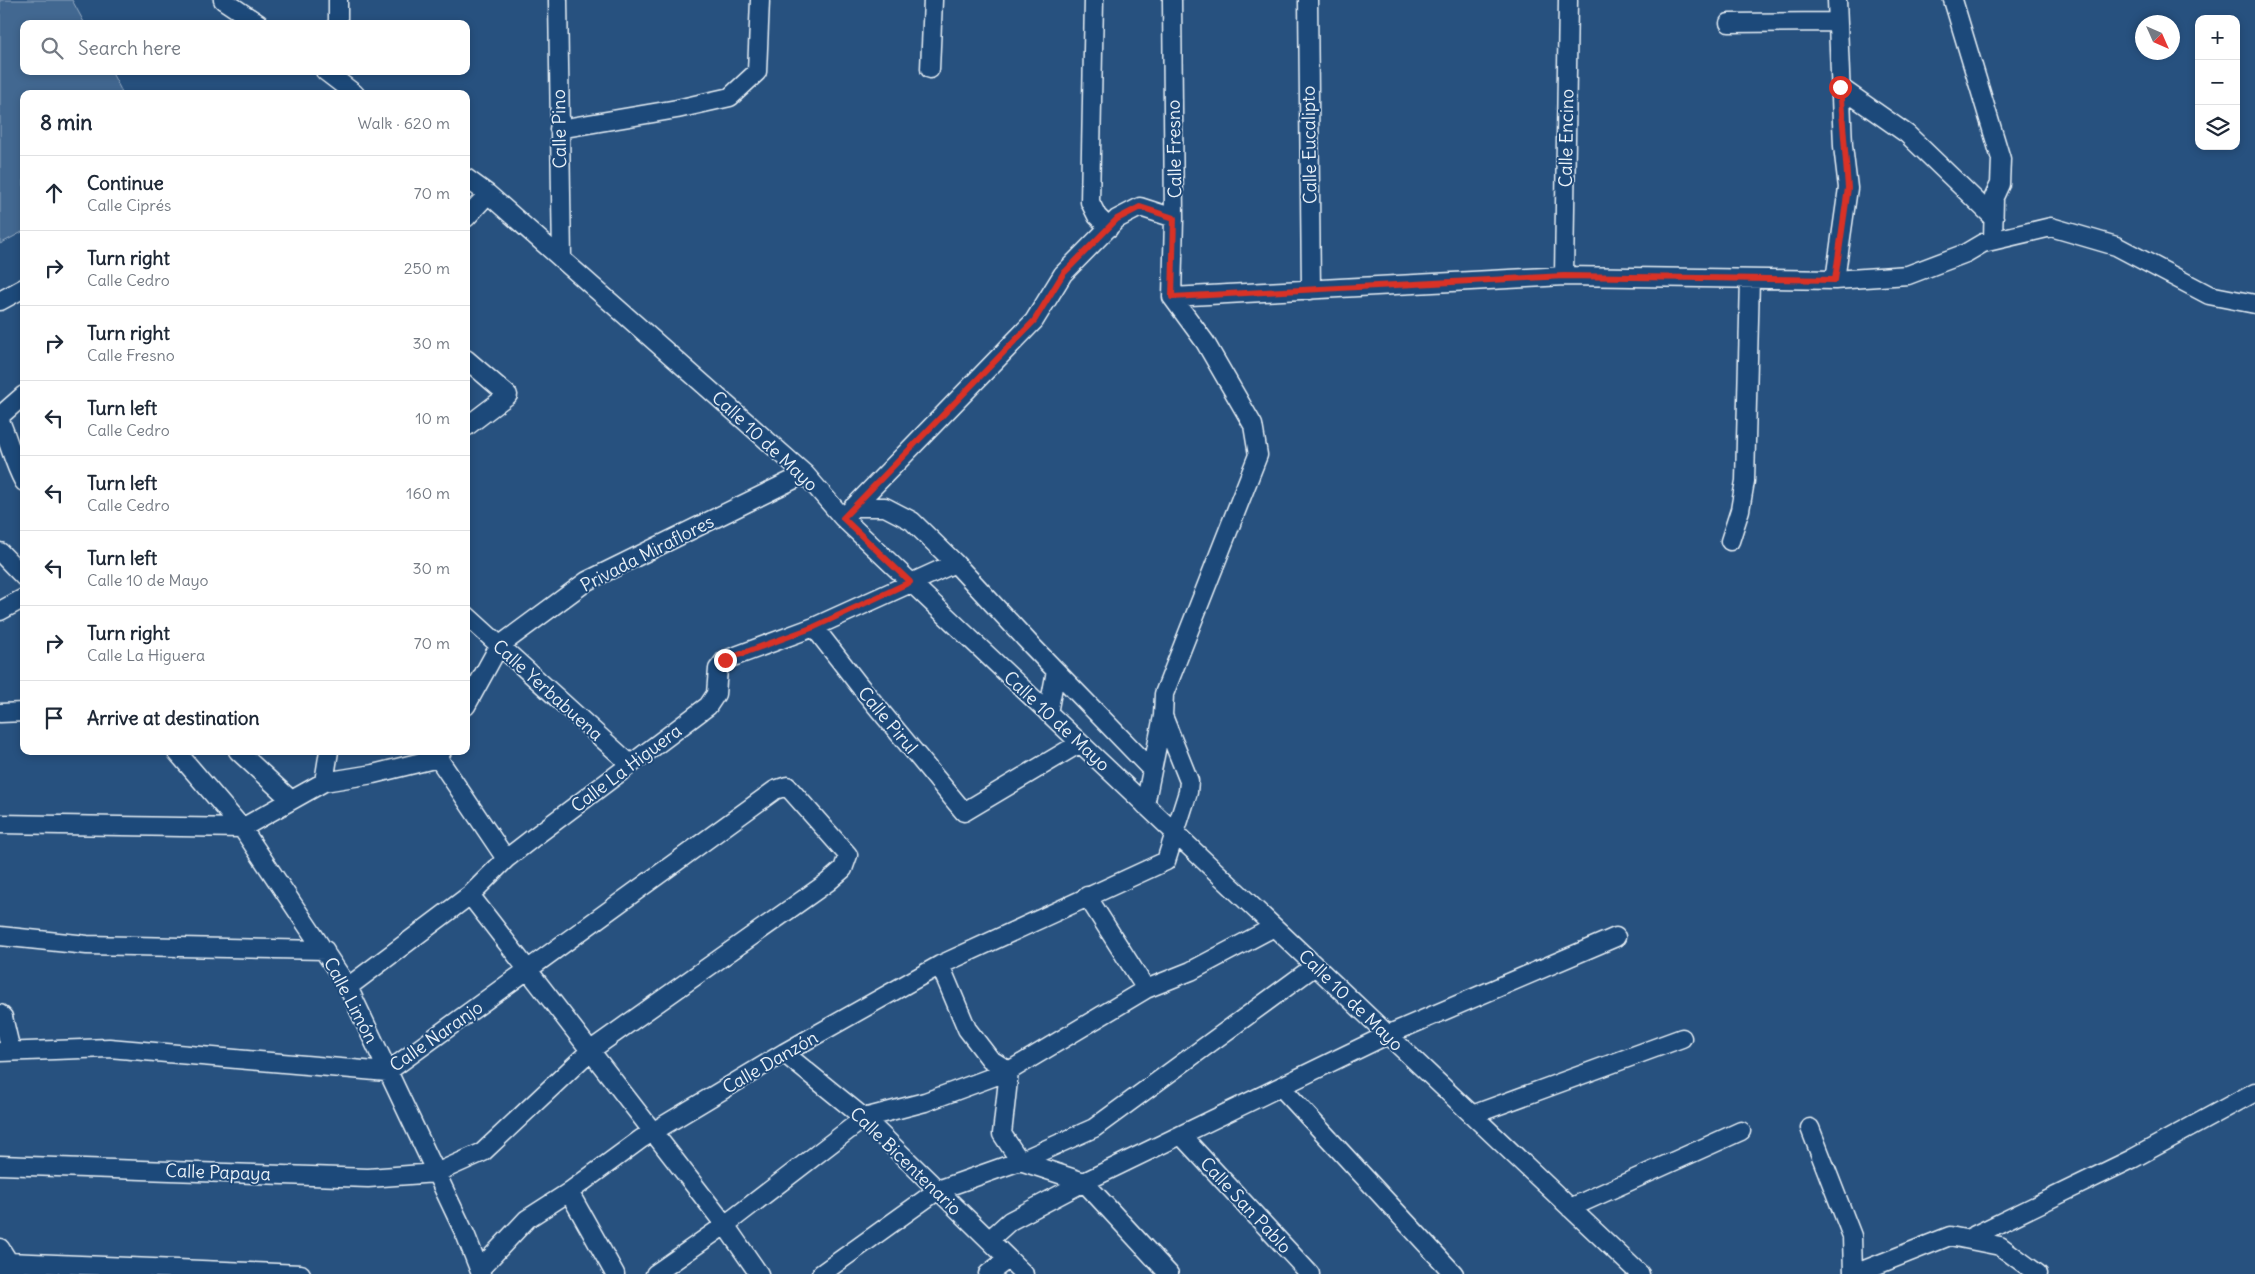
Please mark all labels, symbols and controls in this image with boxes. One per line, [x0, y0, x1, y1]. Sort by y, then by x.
north arrow [2135, 15, 2180, 60]
map controls [2195, 15, 2240, 150]
button: + [2195, 15, 2240, 60]
search box [20, 20, 470, 75]
icon: search [38, 34, 66, 62]
text: Search here [78, 36, 181, 60]
button: − [2195, 60, 2240, 105]
route start [1829, 76, 1852, 99]
street label: Calle Eucalipto [1296, 86, 1322, 204]
street label: Calle Encino [1554, 88, 1578, 188]
street label: Calle Pino [547, 89, 571, 169]
street label: Calle Fresno [1162, 99, 1186, 199]
button: layers [2195, 105, 2240, 150]
text: 8 min [40, 109, 92, 136]
text: Walk · 620 m [358, 113, 450, 133]
text: Continue [87, 171, 164, 195]
icon: ahead [40, 179, 68, 207]
text: 70 m [414, 183, 450, 203]
text: Calle Ciprés [87, 195, 171, 215]
text: Turn right [87, 246, 170, 270]
icon: right [40, 254, 68, 282]
text: 250 m [404, 258, 450, 278]
text: Calle Cedro [87, 270, 170, 290]
text: Turn right [87, 321, 170, 345]
icon: right [40, 329, 68, 357]
text: 30 m [413, 333, 450, 353]
text: Calle Fresno [87, 345, 175, 365]
street label: Calle 10 de Mayo [707, 386, 823, 496]
text: Turn left [87, 396, 157, 420]
icon: left [40, 404, 68, 432]
text: 10 m [415, 408, 450, 428]
text: Calle Cedro [87, 420, 170, 440]
text: Turn left [87, 471, 157, 495]
icon: left [40, 479, 68, 507]
text: 160 m [406, 483, 450, 503]
text: Calle Cedro [87, 495, 170, 515]
street label: Privada Miraflores [576, 509, 718, 597]
text: Turn left [87, 546, 157, 570]
icon: left [40, 554, 68, 582]
text: 30 m [413, 558, 450, 578]
text: Calle 10 de Mayo [87, 570, 209, 590]
text: Turn right [87, 621, 170, 645]
icon: right [40, 629, 68, 657]
text: 70 m [414, 633, 450, 653]
street label: Calle Yerbabuena [488, 634, 608, 746]
text: Calle La Higuera [87, 645, 205, 665]
route end [714, 649, 737, 672]
street label: Calle 10 de Mayo [999, 666, 1115, 776]
street label: Calle Pirul [853, 682, 923, 758]
icon: arrive [40, 704, 68, 732]
text: Arrive at destination [87, 706, 260, 730]
street label: Calle La Higuera [566, 719, 686, 817]
street label: Calle 10 de Mayo [1294, 944, 1408, 1056]
street label: Calle Limón [319, 953, 383, 1047]
street label: Calle Naranjo [385, 995, 487, 1077]
street label: Calle Danzón [718, 1025, 822, 1099]
street label: Calle Bicentenario [845, 1102, 967, 1220]
street label: Calle San Pablo [1195, 1152, 1297, 1258]
street label: Calle Papaya [165, 1159, 271, 1185]

